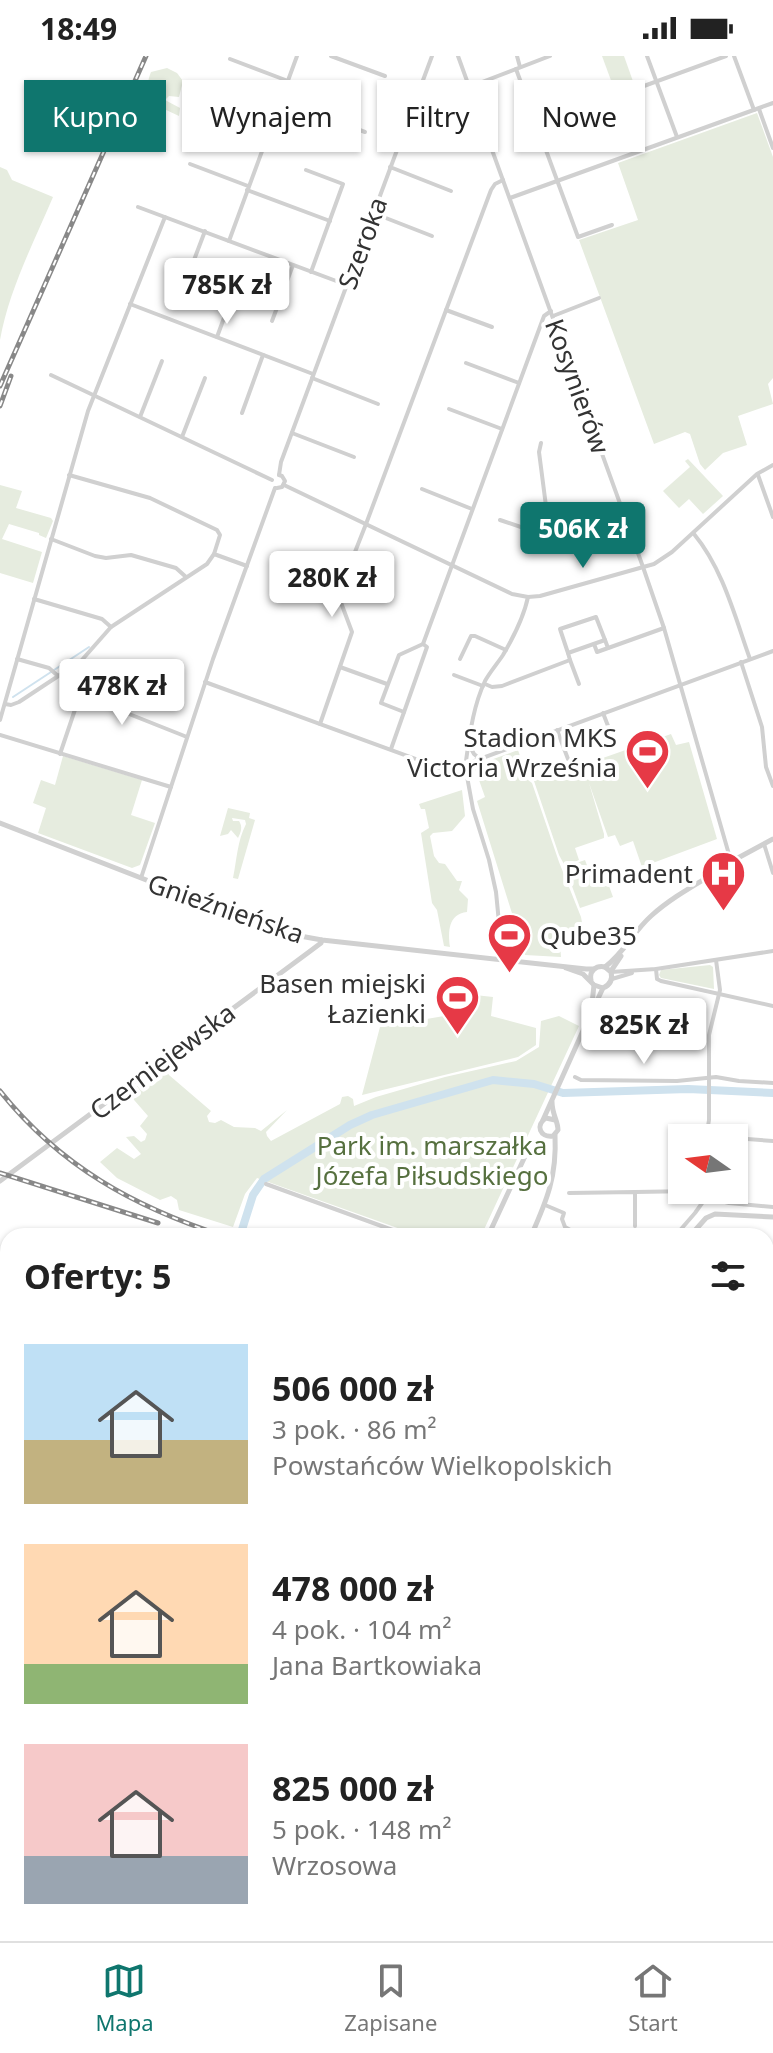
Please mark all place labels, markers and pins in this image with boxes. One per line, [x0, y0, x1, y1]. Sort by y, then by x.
pin: 785K zł [153, 258, 301, 326]
pin: 506K zł [509, 502, 657, 570]
pin: 280K zł [258, 551, 406, 619]
pin: 478K zł [48, 659, 196, 727]
place label: Stadion MKS Victoria Września [407, 719, 617, 785]
sports icon: Stadion MKS Victoria Września [624, 728, 672, 791]
hospital icon: Primadent [700, 849, 748, 912]
place label: Primadent [565, 855, 693, 891]
sports icon: Qube35 [485, 911, 533, 974]
place label: Qube35 [540, 917, 637, 953]
place label: Basen miejski Łazienki [259, 965, 426, 1031]
sports icon: Basen miejski Łazienki [433, 974, 481, 1037]
pin: 825K zł [570, 998, 718, 1066]

